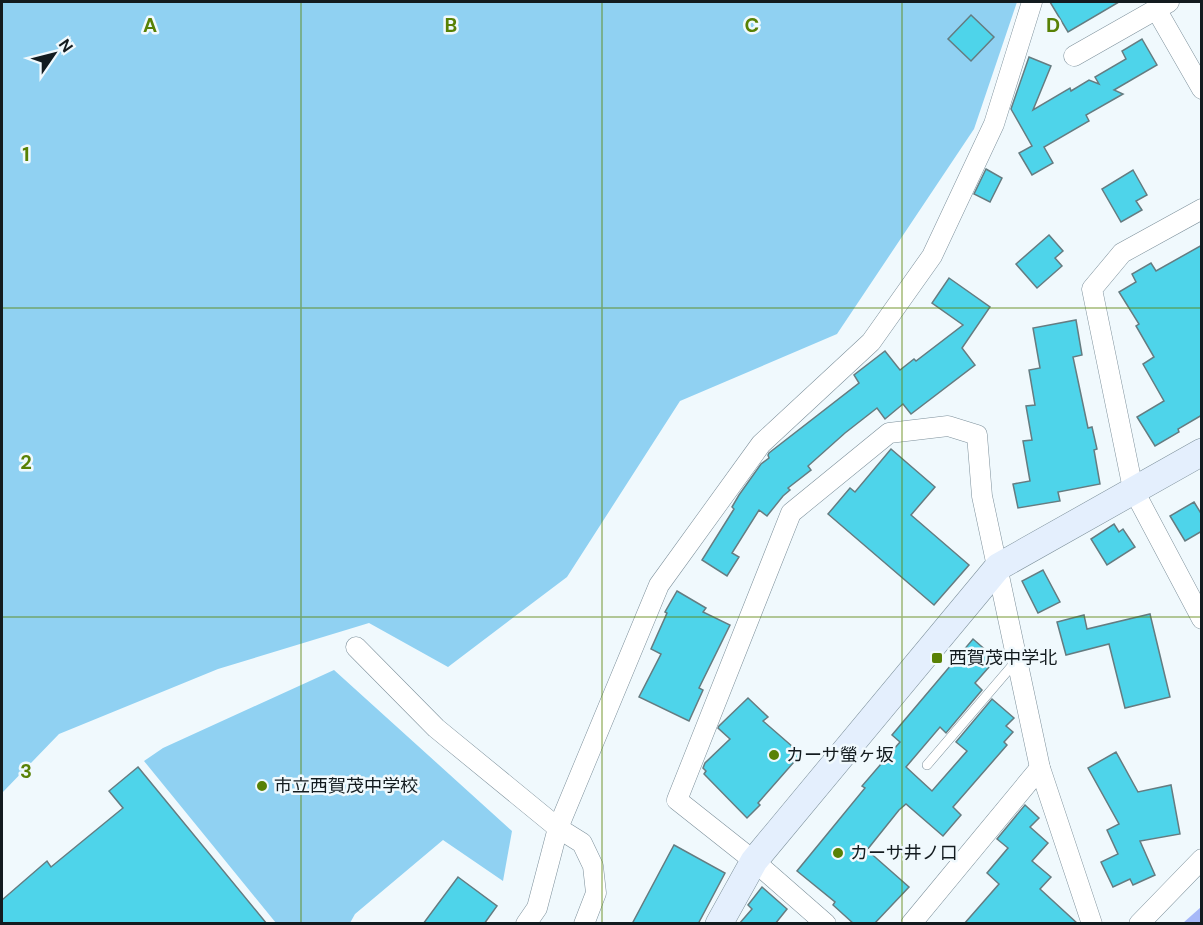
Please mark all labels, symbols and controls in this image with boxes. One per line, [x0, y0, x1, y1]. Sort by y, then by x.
text: A [143, 12, 157, 38]
text: B [445, 12, 457, 38]
text: C [745, 12, 759, 38]
text: D [1046, 12, 1060, 38]
north arrow [24, 24, 84, 84]
text: N [54, 35, 78, 56]
text: 1 [22, 141, 30, 167]
text: 2 [20, 449, 32, 475]
place label: 西賀茂中学北 [949, 646, 1057, 670]
marker: 西賀茂中学北 [930, 651, 944, 665]
place label: カーサ螢ヶ坂 [786, 743, 894, 767]
marker: カーサ螢ヶ坂 [767, 748, 781, 762]
text: 3 [20, 758, 32, 784]
place label: 市立西賀茂中学校 [274, 774, 418, 798]
marker: 市立西賀茂中学校 [255, 779, 269, 793]
place label: カーサ井ノ口 [850, 841, 958, 865]
marker: カーサ井ノ口 [831, 846, 845, 860]

